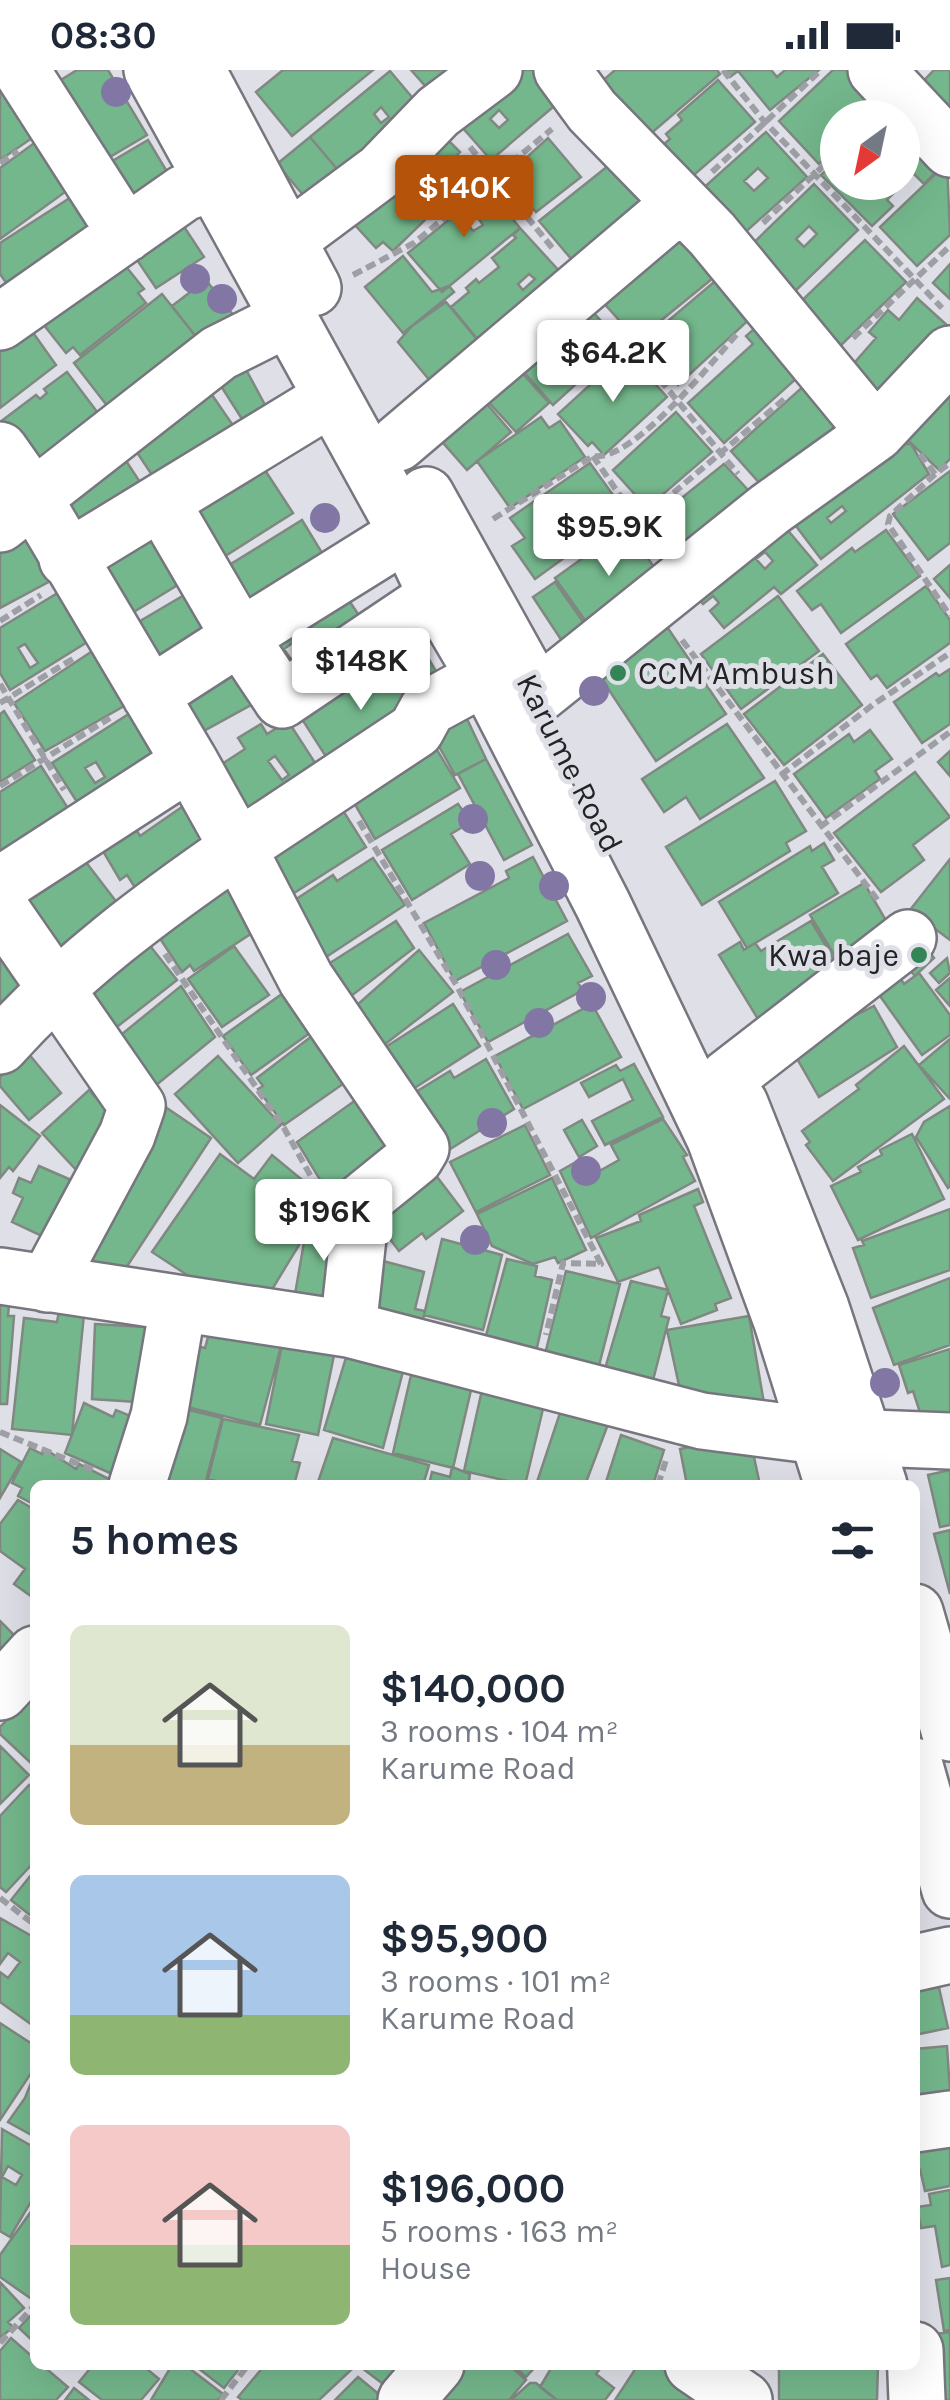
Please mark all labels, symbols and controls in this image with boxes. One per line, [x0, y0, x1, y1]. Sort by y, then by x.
text: 08:30 [50, 13, 157, 58]
north arrow [820, 100, 920, 200]
map controls [820, 100, 920, 200]
pin: $140K [394, 155, 534, 240]
text: $140K [417, 169, 511, 206]
pin: $64.2K [532, 320, 694, 405]
text: $64.2K [559, 334, 667, 371]
pin: $95.9K [528, 494, 690, 579]
text: $95.9K [555, 508, 663, 545]
pin: $148K [291, 628, 431, 713]
text: $148K [314, 642, 408, 679]
place label: CCM Ambush [638, 655, 835, 692]
marker: CCM Ambush [607, 662, 629, 684]
street label: Karume Road [509, 668, 630, 859]
place label: Kwa baje [768, 937, 899, 974]
marker: Kwa baje [908, 944, 930, 966]
pin: $196K [254, 1179, 394, 1264]
text: $196K [277, 1193, 371, 1230]
icon: filters [825, 1513, 880, 1568]
text: 5 homes [70, 1515, 239, 1565]
text: $140,000 [380, 1663, 566, 1713]
icon: home [150, 1665, 270, 1785]
text: 3 rooms · 104 m² [380, 1713, 619, 1750]
text: Karume Road [380, 1750, 576, 1787]
text: $95,900 [380, 1913, 548, 1963]
icon: home [150, 1915, 270, 2035]
text: 3 rooms · 101 m² [380, 1963, 611, 2000]
text: Karume Road [380, 2000, 576, 2037]
text: $196,000 [380, 2163, 565, 2213]
icon: home [150, 2165, 270, 2285]
text: 5 rooms · 163 m² [380, 2213, 618, 2250]
text: House [380, 2250, 472, 2287]

